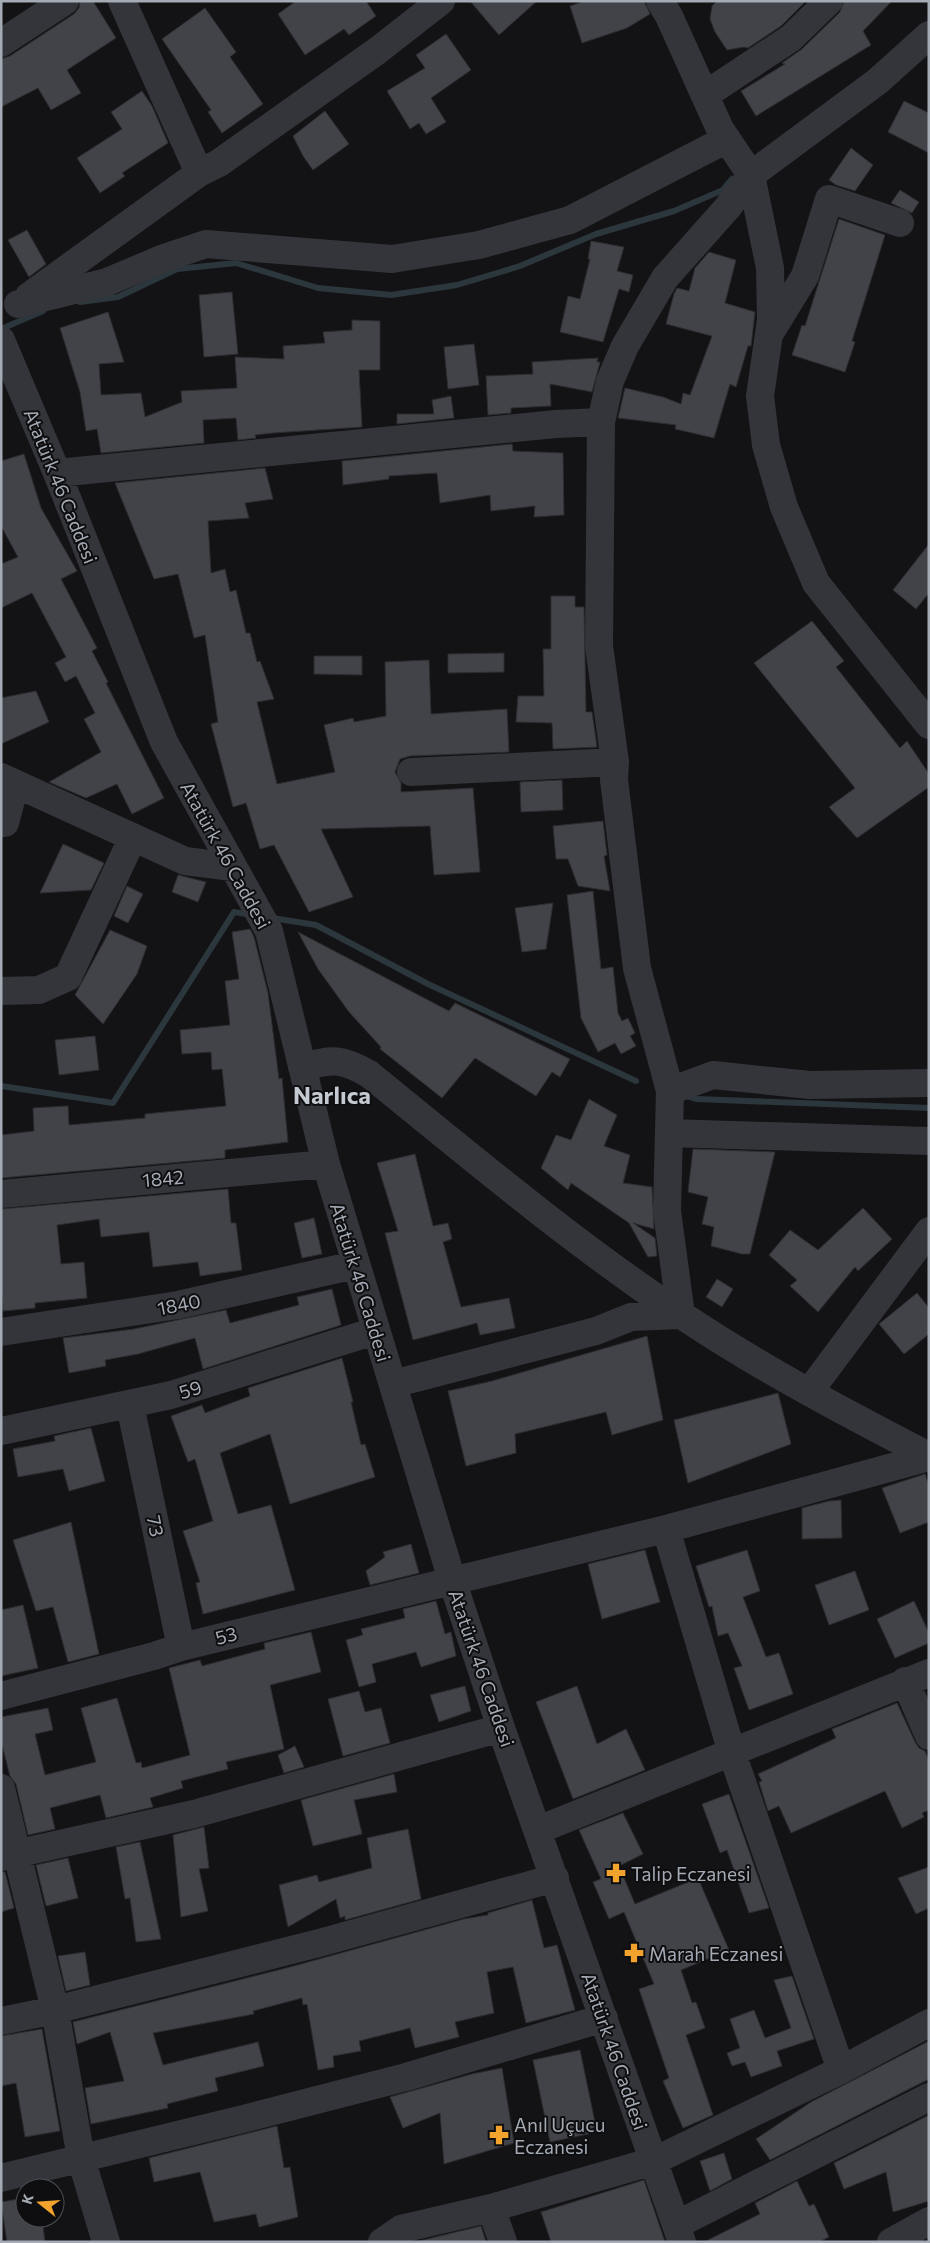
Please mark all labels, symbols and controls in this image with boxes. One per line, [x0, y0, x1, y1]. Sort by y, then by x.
street label: Atatürk 46 Caddesi [19, 405, 103, 567]
street label: Atatürk 46 Caddesi [176, 777, 276, 933]
district label: Narlıca [293, 1080, 371, 1109]
street label: 1842 [141, 1165, 185, 1191]
street label: Atatürk 46 Caddesi [326, 1200, 396, 1364]
street label: 1840 [155, 1289, 203, 1319]
street label: 59 [176, 1375, 204, 1403]
street label: 73 [143, 1513, 169, 1539]
street label: Atatürk 46 Caddesi [444, 1586, 520, 1750]
street label: 53 [213, 1621, 239, 1649]
pharmacy icon: Talip Eczanesi [605, 1862, 627, 1884]
place label: Talip Eczanesi [631, 1862, 751, 1885]
pharmacy icon: Marah Eczanesi [623, 1942, 645, 1964]
place label: Marah Eczanesi [649, 1942, 783, 1965]
street label: Atatürk 46 Caddesi [577, 1969, 653, 2133]
place label: Anıl Uçucu Eczanesi [514, 2113, 605, 2158]
pharmacy icon: Anıl Uçucu Eczanesi [488, 2124, 510, 2146]
north arrow [15, 2178, 65, 2228]
text: K [18, 2192, 37, 2206]

